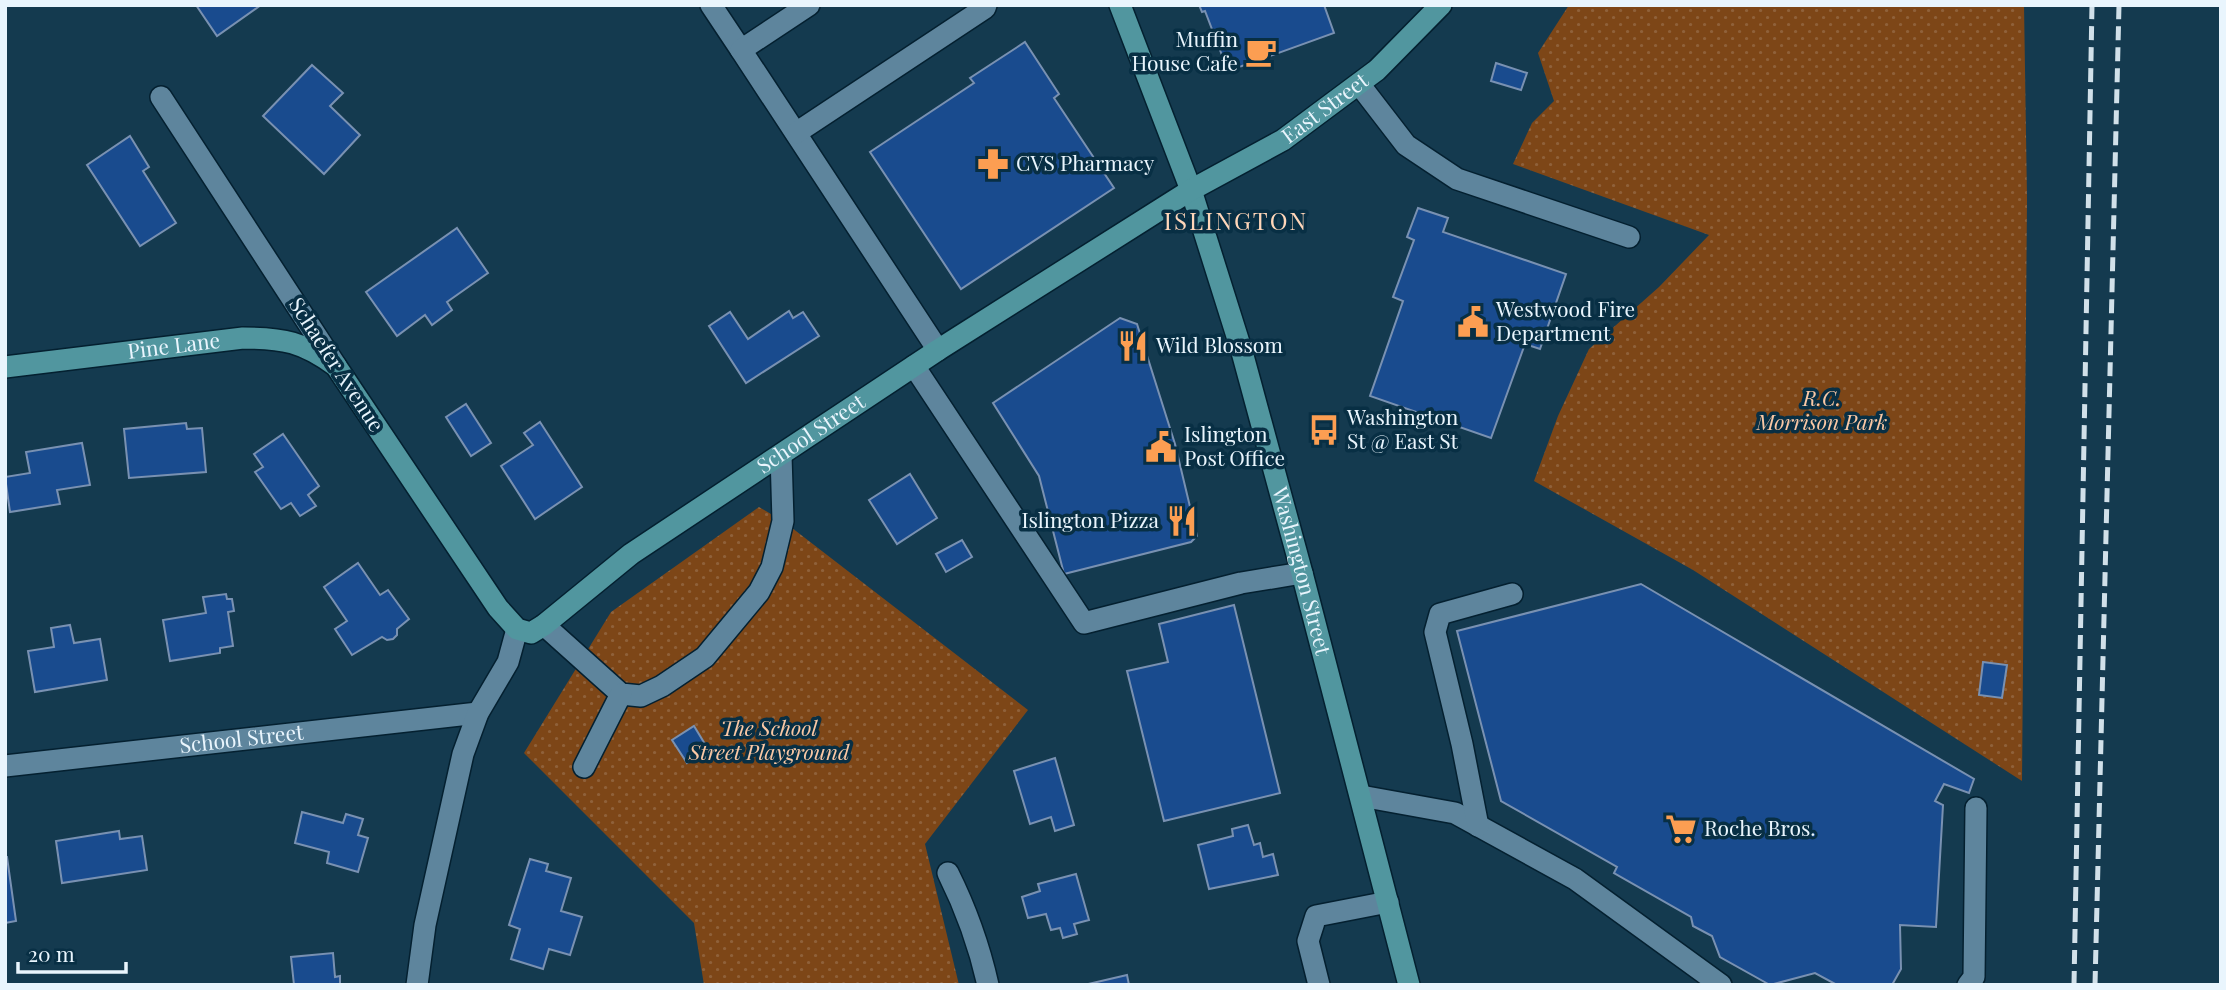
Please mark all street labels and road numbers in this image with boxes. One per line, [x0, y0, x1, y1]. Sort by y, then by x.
street label: East Street [1275, 65, 1373, 149]
street label: Schaefer Avenue [284, 291, 392, 437]
street label: Pine Lane [126, 325, 221, 364]
street label: School Street [750, 386, 870, 479]
street label: Washington Street [1267, 482, 1339, 658]
street label: School Street [178, 717, 305, 758]

